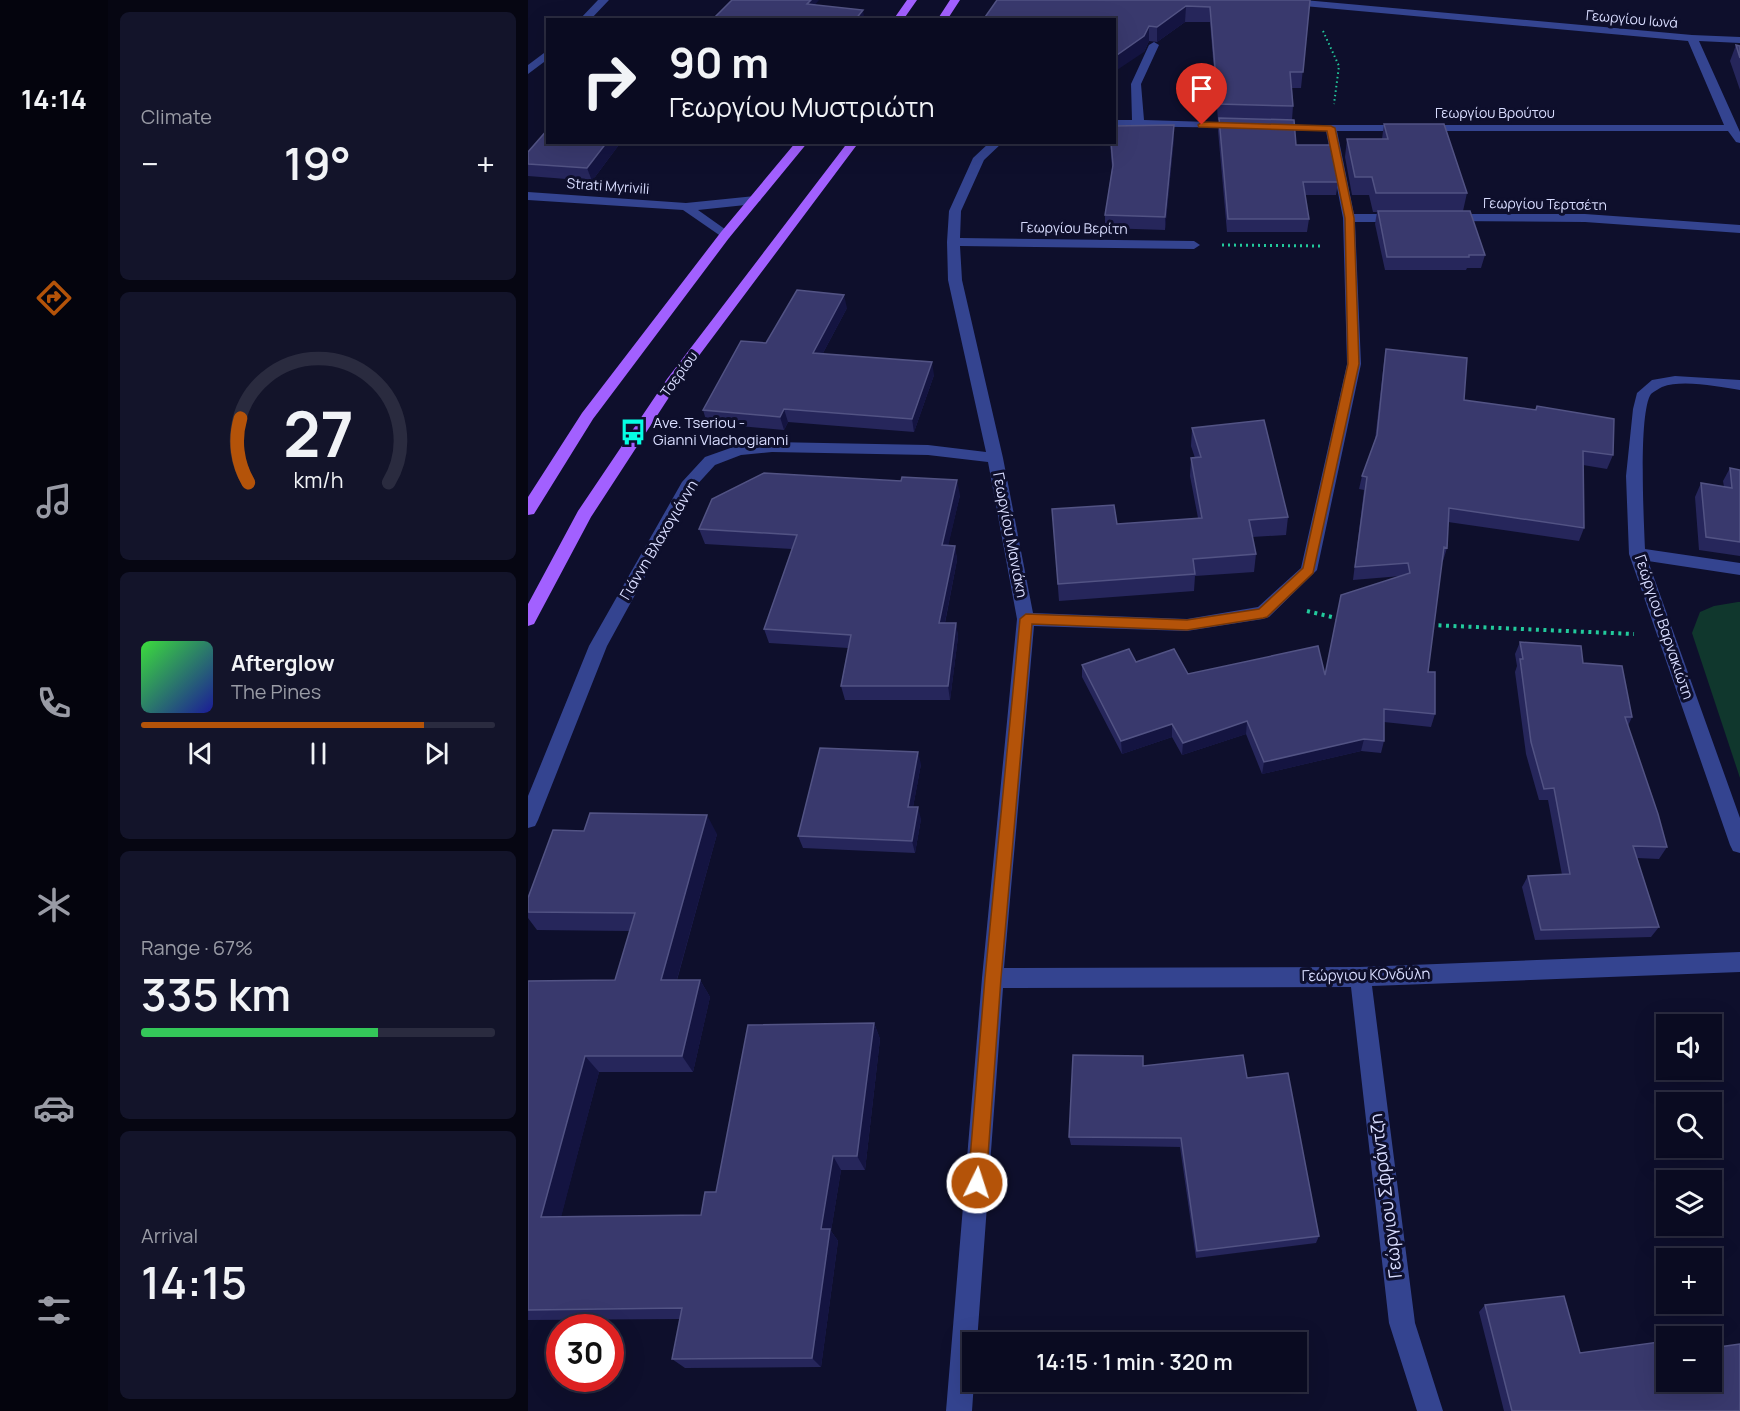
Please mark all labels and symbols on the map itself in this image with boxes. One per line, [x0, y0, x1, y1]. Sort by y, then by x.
street label: Γεωργίου Ιωνά [1585, 5, 1679, 32]
pin [1176, 63, 1227, 125]
street label: Γεωργίου Βρούτου [1435, 103, 1555, 122]
street label: Strati Myrivili [566, 173, 650, 198]
street label: Γεωργίου Τερτσέτη [1483, 193, 1607, 214]
street label: Γεωργίου Βερίτη [1020, 217, 1128, 238]
street label: Τσερίου [656, 347, 702, 400]
place label: Ave. Tseriou - Gianni Vlachogianni [653, 412, 788, 450]
bus stop icon: Ave. Tseriou - Gianni Vlachogianni [618, 417, 648, 447]
street label: Γεωργίου Μανιάκη [988, 470, 1033, 600]
street label: Γιάννη Βλαχογιάννη [615, 476, 703, 603]
street label: Γεώργιου Βαρνακιώτη [1630, 552, 1699, 702]
street label: Γεώργιου ΚΟνδύλη [1301, 963, 1431, 986]
street label: Γεώργιου Σφράντζη [1363, 1112, 1407, 1280]
position arrow [945, 1151, 1009, 1215]
speed limit sign: 30 [546, 1314, 624, 1392]

